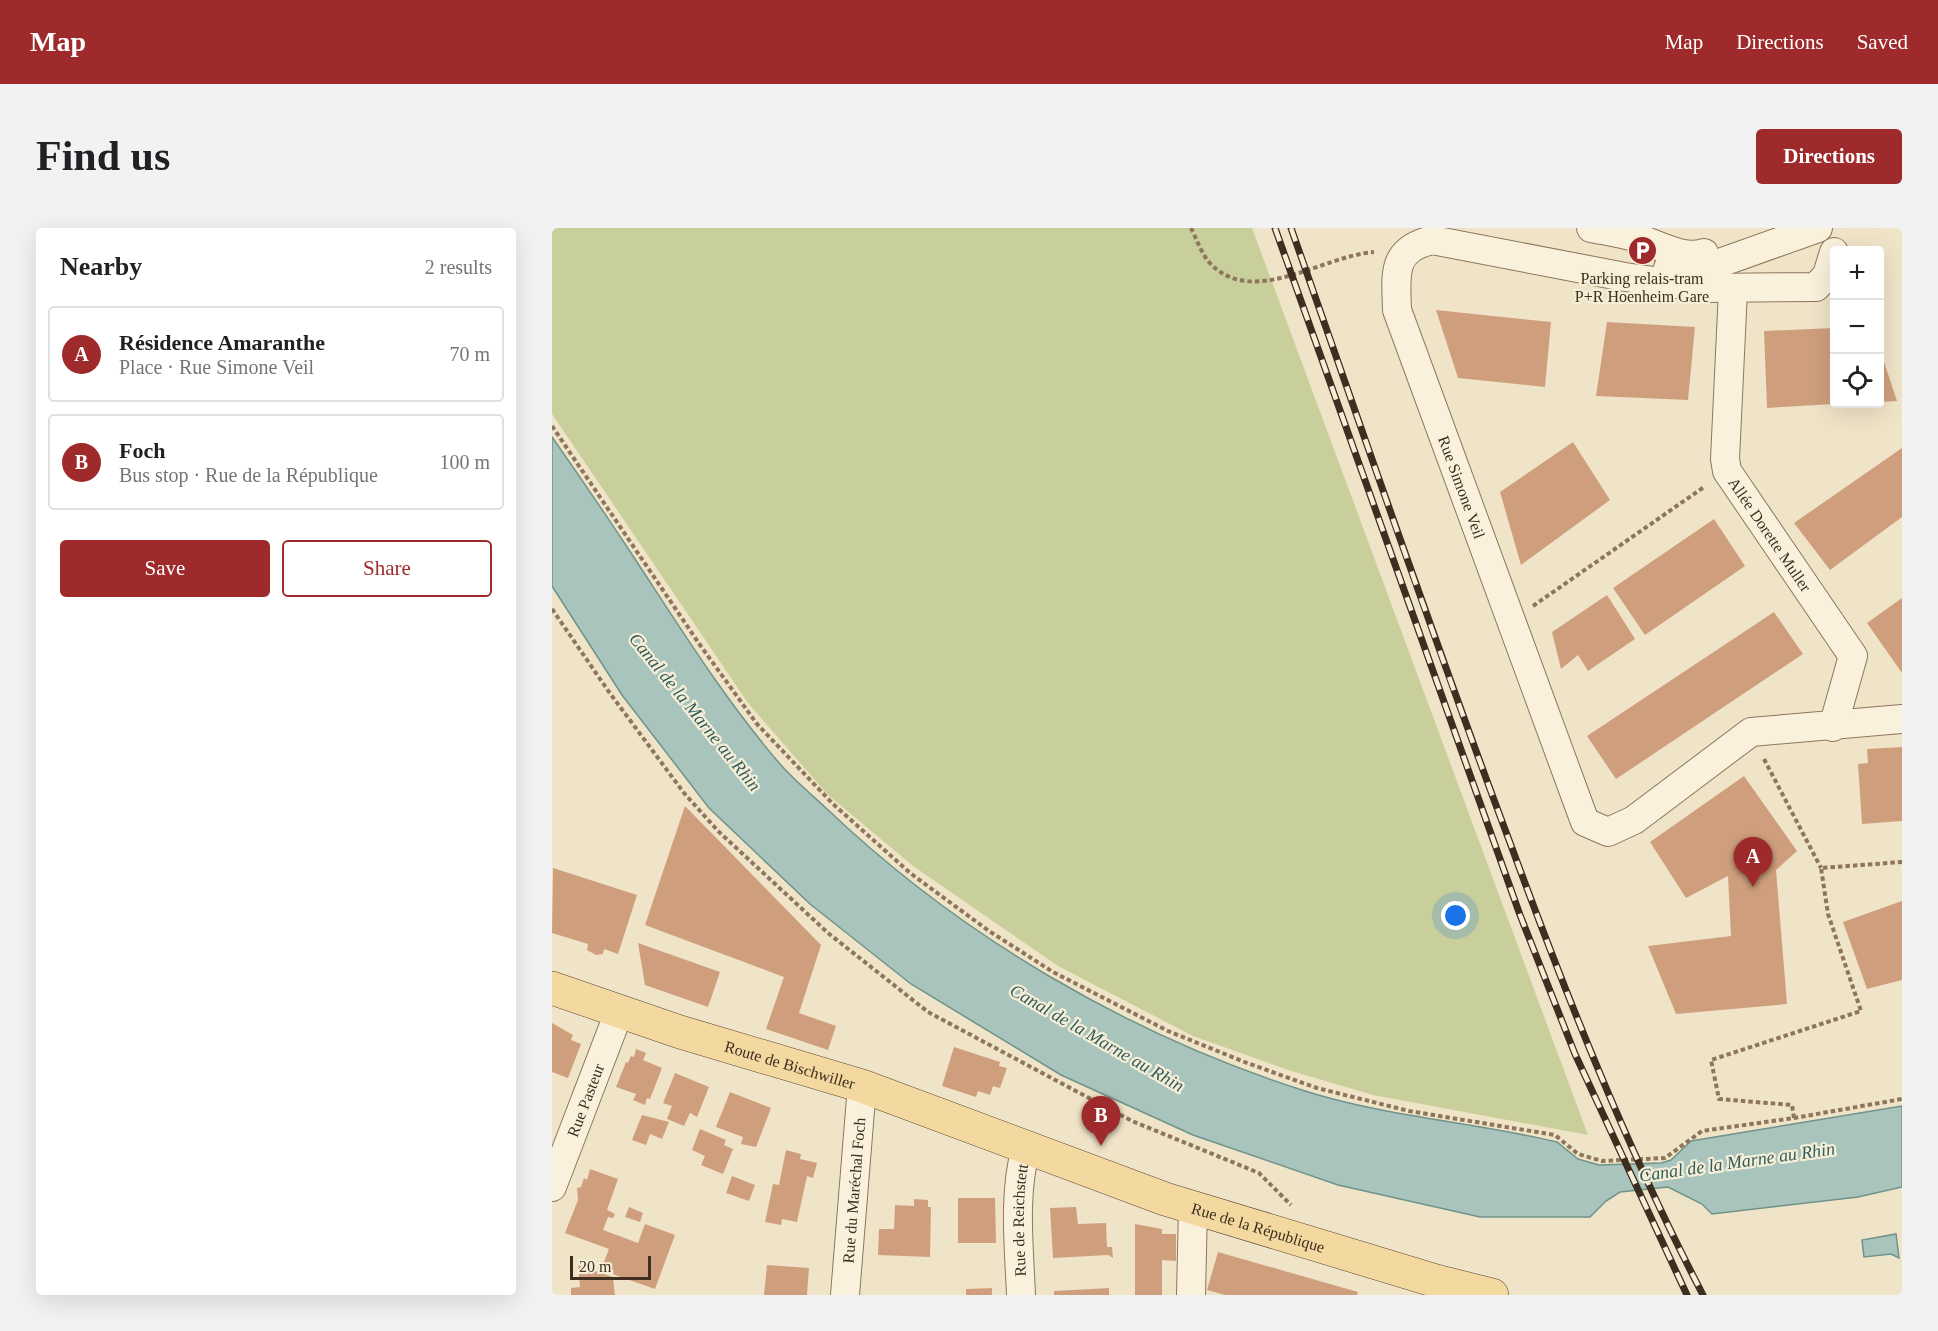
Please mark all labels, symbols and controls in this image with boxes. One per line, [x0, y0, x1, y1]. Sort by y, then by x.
text: Map [30, 26, 86, 57]
text: Map [1665, 30, 1703, 54]
text: Directions [1736, 30, 1824, 54]
text: Saved [1857, 30, 1908, 54]
button: Directions [1756, 129, 1902, 184]
text: Find us [36, 133, 170, 179]
parking icon: Parking relais-tram P+R Hoenheim Gare [1626, 234, 1658, 266]
map controls [1830, 246, 1884, 408]
button: + [1830, 246, 1884, 300]
text: Nearby [60, 252, 142, 281]
text: 2 results [425, 256, 492, 278]
place label: Parking relais-tram P+R Hoenheim Gare [1575, 270, 1709, 305]
button: − [1830, 300, 1884, 354]
text: Résidence Amaranthe [119, 330, 325, 355]
text: A [74, 343, 89, 365]
text: 70 m [449, 343, 490, 365]
button: locate [1830, 354, 1884, 408]
text: Place · Rue Simone Veil [119, 356, 314, 378]
street label: Rue Simone Veil [1435, 434, 1488, 542]
text: Foch [119, 438, 165, 463]
text: B [75, 451, 88, 473]
text: 100 m [439, 451, 490, 473]
text: Bus stop · Rue de la République [119, 464, 378, 486]
street label: Allée Dorette Muller [1725, 474, 1815, 595]
button: Save [60, 540, 270, 597]
button: Share [282, 540, 492, 597]
water label: Canal de la Marne au Rhin [625, 629, 765, 795]
pin: A [1734, 838, 1772, 887]
your location [1441, 901, 1470, 930]
water label: Canal de la Marne au Rhin [1006, 980, 1188, 1096]
street label: Route de Bischwiller [723, 1038, 858, 1093]
street label: Rue Pasteur [564, 1061, 608, 1139]
pin: B [1082, 1096, 1120, 1146]
street label: Rue du Maréchal Foch [840, 1117, 868, 1264]
water label: Canal de la Marne au Rhin [1638, 1138, 1836, 1186]
street label: Rue de Reichstett [1010, 1162, 1031, 1277]
street label: Rue de la République [1189, 1200, 1327, 1256]
scale bar [570, 1253, 651, 1280]
text: 20 m [579, 1258, 611, 1275]

